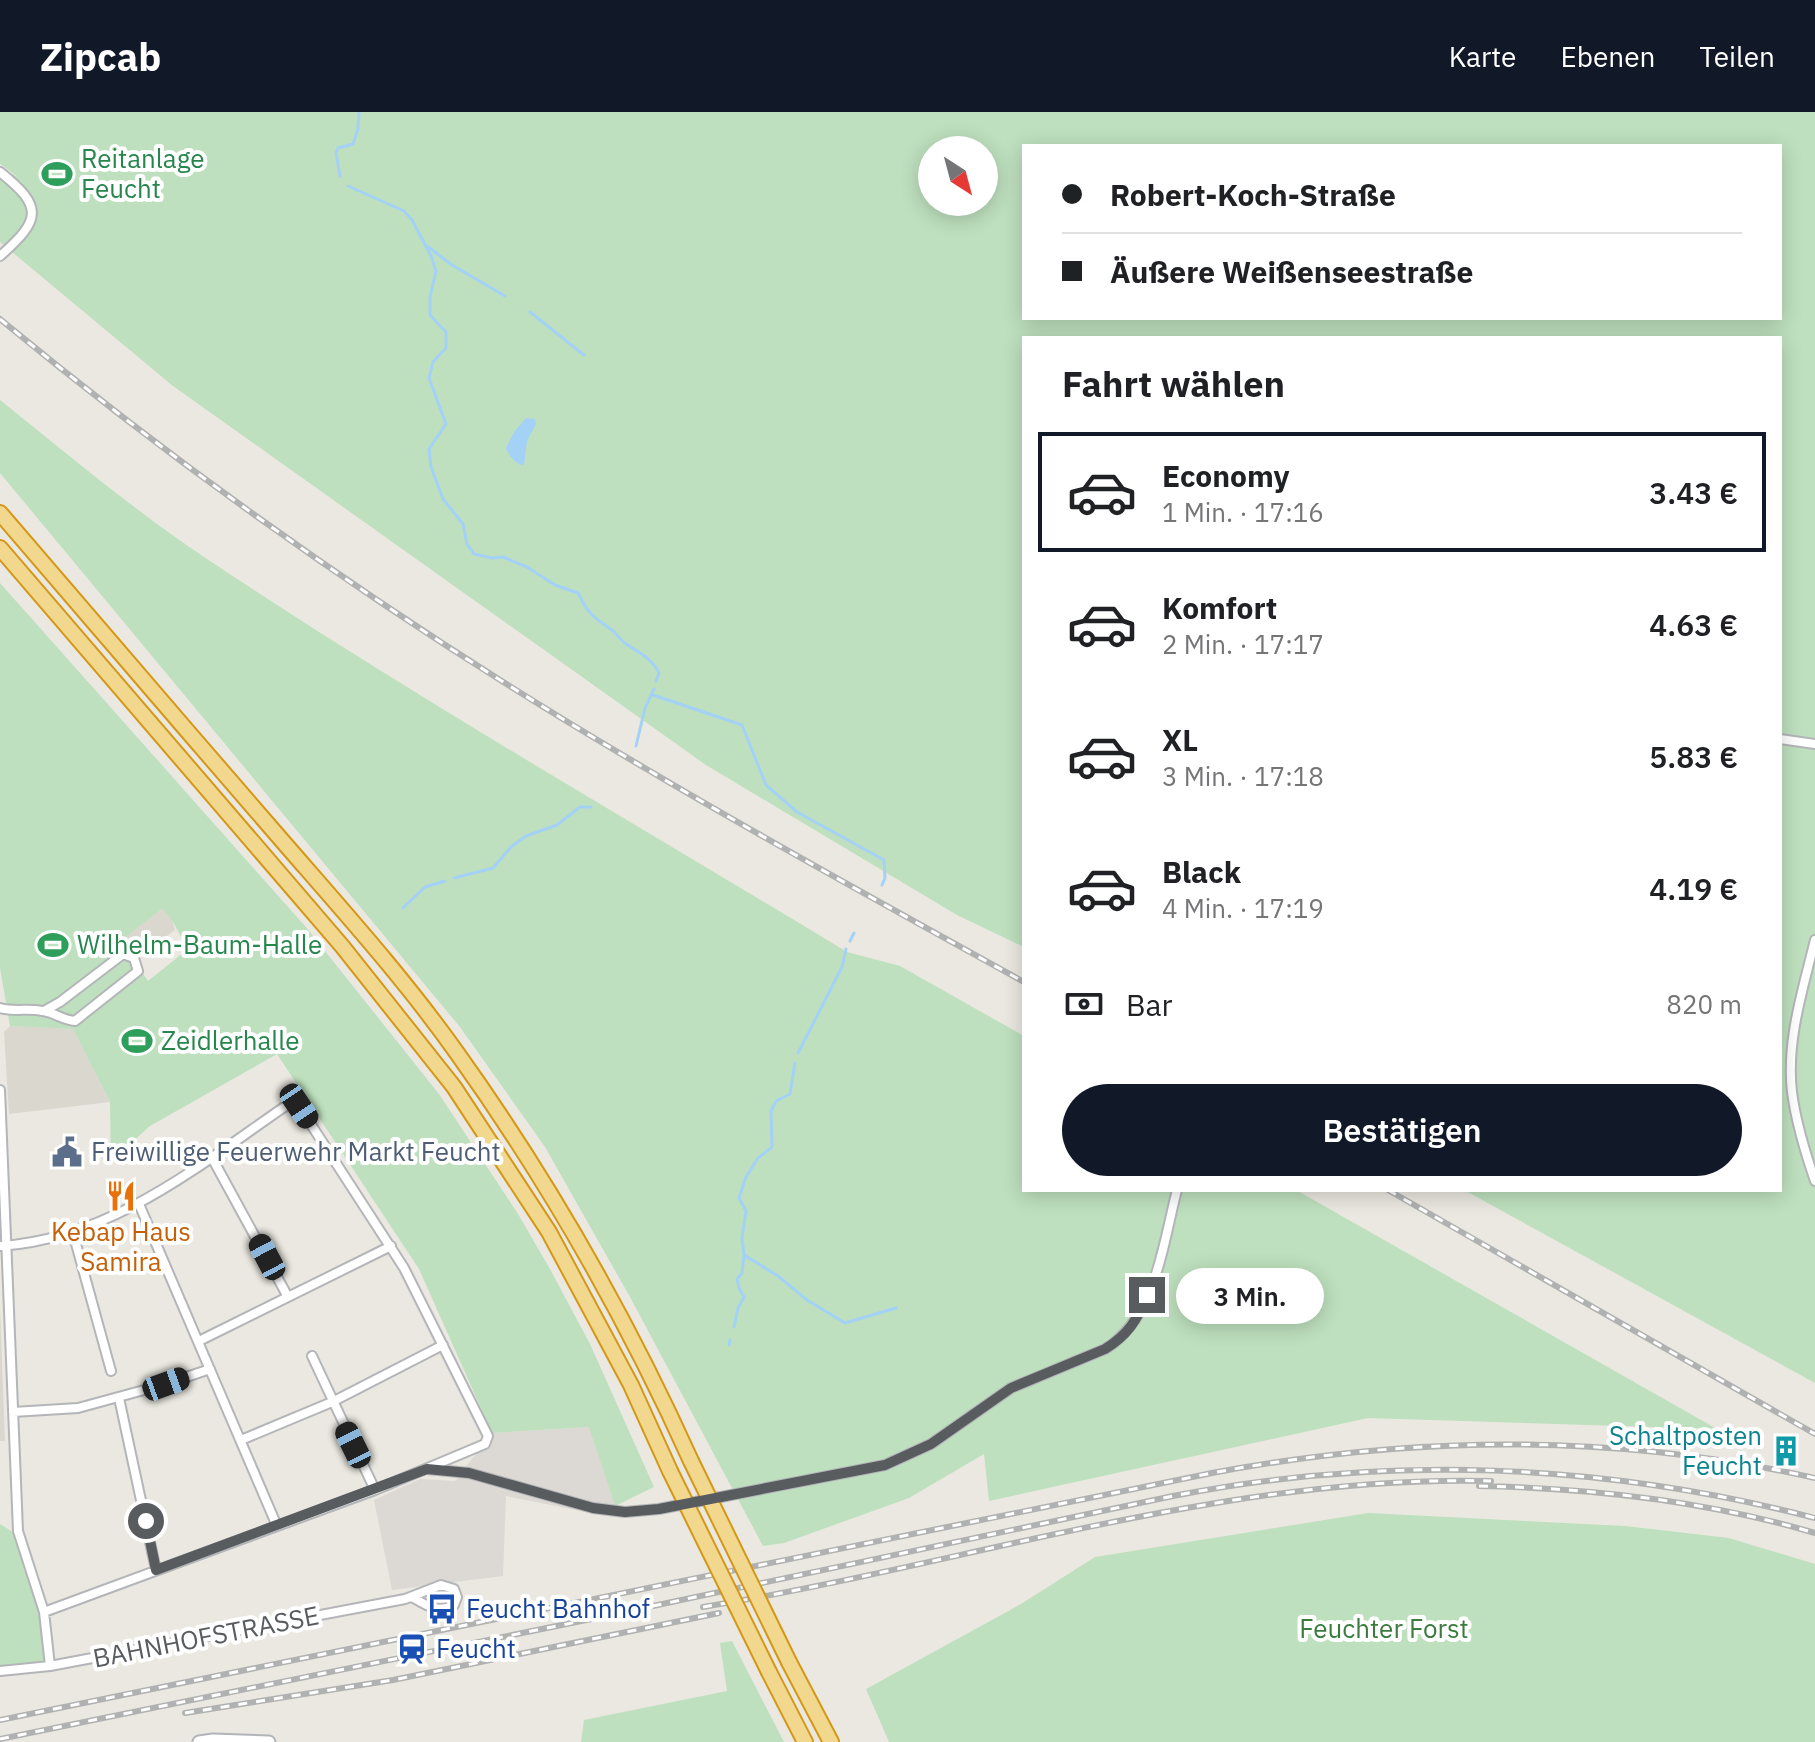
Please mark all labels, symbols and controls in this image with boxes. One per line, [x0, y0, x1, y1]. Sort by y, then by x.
text: Zipcab [40, 32, 161, 81]
text: Karte [1449, 38, 1516, 75]
text: Ebenen [1560, 38, 1656, 75]
text: Teilen [1700, 38, 1775, 75]
north arrow [918, 136, 998, 216]
map controls [918, 136, 998, 216]
place label: Reitanlage Feucht [81, 141, 205, 205]
sports icon: Reitanlage Feucht [40, 157, 74, 191]
text: Robert-Koch-Straße [1110, 175, 1396, 214]
text: Äußere Weißenseestraße [1110, 252, 1473, 291]
text: Fahrt wählen [1062, 360, 1285, 407]
icon: car [1066, 456, 1138, 528]
text: Economy [1162, 456, 1290, 495]
text: 3.43 € [1649, 473, 1738, 512]
text: 1 Min. · 17:16 [1162, 495, 1324, 529]
icon: car [1066, 588, 1138, 660]
text: Komfort [1162, 588, 1277, 627]
text: 4.63 € [1649, 605, 1738, 644]
text: 2 Min. · 17:17 [1162, 627, 1324, 661]
icon: car [1066, 720, 1138, 792]
text: XL [1162, 720, 1198, 759]
text: 5.83 € [1649, 737, 1738, 776]
text: 3 Min. · 17:18 [1162, 759, 1324, 793]
icon: car [1066, 852, 1138, 924]
text: Black [1162, 852, 1241, 891]
text: 4.19 € [1649, 869, 1738, 908]
text: 4 Min. · 17:19 [1162, 891, 1324, 925]
place label: Wilhelm-Baum-Halle [77, 927, 322, 961]
sports icon: Wilhelm-Baum-Halle [36, 928, 70, 962]
icon: cash [1062, 982, 1106, 1026]
text: Bar [1126, 985, 1173, 1024]
text: 820 m [1666, 987, 1742, 1021]
place label: Zeidlerhalle [161, 1023, 300, 1057]
sports icon: Zeidlerhalle [120, 1024, 154, 1058]
car [276, 1079, 322, 1133]
button: Bestätigen [1062, 1084, 1742, 1176]
place label: Freiwillige Feuerwehr Markt Feucht [91, 1134, 501, 1168]
public building icon: Freiwillige Feuerwehr Markt Feucht [50, 1135, 84, 1169]
restaurant icon: Kebap Haus Samira [104, 1179, 138, 1213]
place label: Kebap Haus Samira [51, 1214, 191, 1278]
car [245, 1230, 289, 1284]
callout: 3 Min. [1175, 1267, 1323, 1323]
route end [1129, 1277, 1165, 1313]
text: 3 Min. [1213, 1279, 1287, 1313]
car [139, 1365, 193, 1403]
car [332, 1418, 374, 1472]
place label: Schaltposten Feucht [1609, 1418, 1762, 1482]
building icon: Schaltposten Feucht [1769, 1434, 1803, 1468]
route start [128, 1503, 164, 1539]
place label: Feucht Bahnhof [466, 1591, 650, 1625]
bus stop icon: Feucht Bahnhof [425, 1592, 459, 1626]
street label: BAHNHOFSTRASSE [90, 1597, 322, 1675]
park label: Feuchter Forst [1299, 1611, 1469, 1645]
place label: Feucht [436, 1631, 516, 1665]
station icon: Feucht [395, 1632, 429, 1666]

